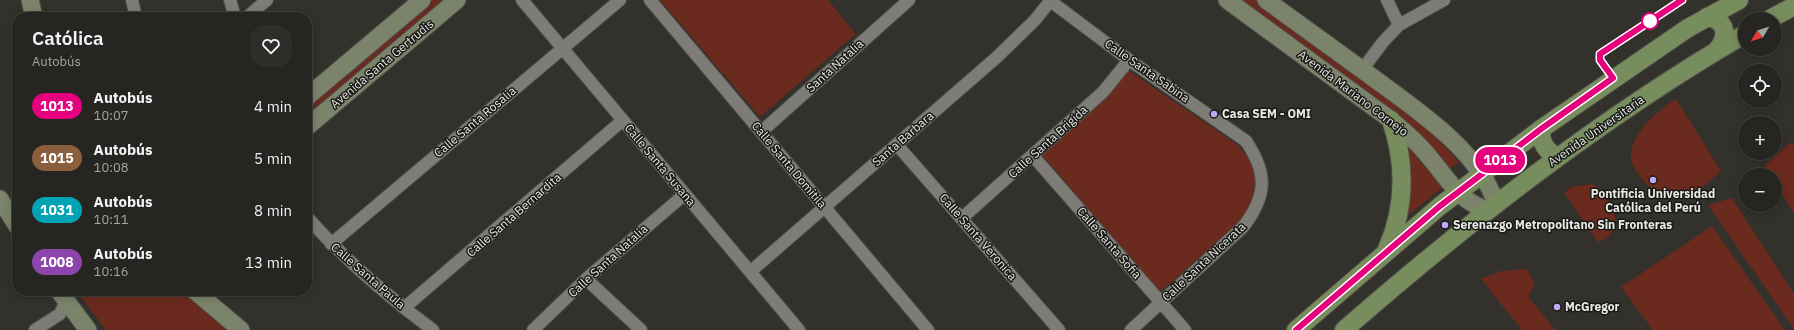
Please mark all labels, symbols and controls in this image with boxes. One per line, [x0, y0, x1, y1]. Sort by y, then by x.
unlabelled marker [1641, 12, 1659, 30]
north arrow [1738, 12, 1782, 56]
map controls [1738, 12, 1782, 212]
street label: Avenida Santa Gertrudis [327, 16, 436, 111]
button: heart [250, 25, 292, 67]
text: Católica [32, 26, 104, 50]
street label: Santa Natalia [803, 36, 867, 95]
street label: Calle Santa Sabina [1102, 36, 1193, 106]
street label: Avenida Mariano Cornejo [1295, 46, 1412, 139]
text: Autobús [32, 53, 81, 70]
button: locate [1738, 64, 1782, 108]
street label: Calle Santa Rosalia [431, 83, 519, 160]
text: Autobús [94, 88, 153, 107]
street label: Avenida Universitaria [1545, 91, 1647, 169]
text: 1013 [40, 97, 74, 115]
text: 4 min [254, 97, 292, 116]
street label: Calle Santa Brigida [1005, 102, 1091, 181]
place label: Casa SEM - OMI [1222, 106, 1311, 121]
text: 10:07 [94, 107, 129, 124]
street label: Santa Barbara [869, 108, 937, 169]
marker: Casa SEM - OMI [1209, 109, 1219, 119]
button: + [1738, 116, 1782, 160]
street label: Calle Santa Domitila [749, 118, 830, 212]
street label: Calle Santa Susana [622, 121, 699, 209]
text: Autobús [94, 140, 153, 159]
line badge: 1013 [1472, 147, 1528, 173]
text: 1015 [40, 149, 74, 167]
text: 5 min [254, 149, 292, 168]
text: 1013 [1483, 151, 1517, 169]
text: 10:08 [94, 159, 129, 176]
button: − [1738, 168, 1782, 212]
street label: Calle Santa Bernardita [463, 169, 564, 260]
marker: Pontificia Universidad Católica del Perú [1648, 175, 1658, 185]
place label: Pontificia Universidad Católica del Perú [1591, 186, 1715, 215]
street label: Calle Santa Veronica [937, 190, 1021, 284]
text: Autobús [94, 192, 153, 211]
text: 1031 [40, 201, 74, 219]
text: 8 min [254, 201, 292, 220]
street label: Calle Santa Sofia [1074, 204, 1145, 282]
text: 10:11 [94, 211, 129, 228]
place label: Serenazgo Metropolitano Sin Fronteras [1453, 217, 1672, 232]
street label: Calle Santa Nicerata [1159, 219, 1249, 304]
marker: Serenazgo Metropolitano Sin Fronteras [1440, 220, 1450, 230]
street label: Calle Santa Natalia [565, 221, 651, 300]
street label: Calle Santa Paula [328, 239, 409, 312]
text: Autobús [94, 244, 153, 263]
text: 1008 [40, 253, 74, 271]
text: 13 min [245, 253, 292, 272]
text: 10:16 [94, 263, 129, 280]
place label: McGregor [1565, 299, 1620, 314]
marker: McGregor [1552, 302, 1562, 312]

